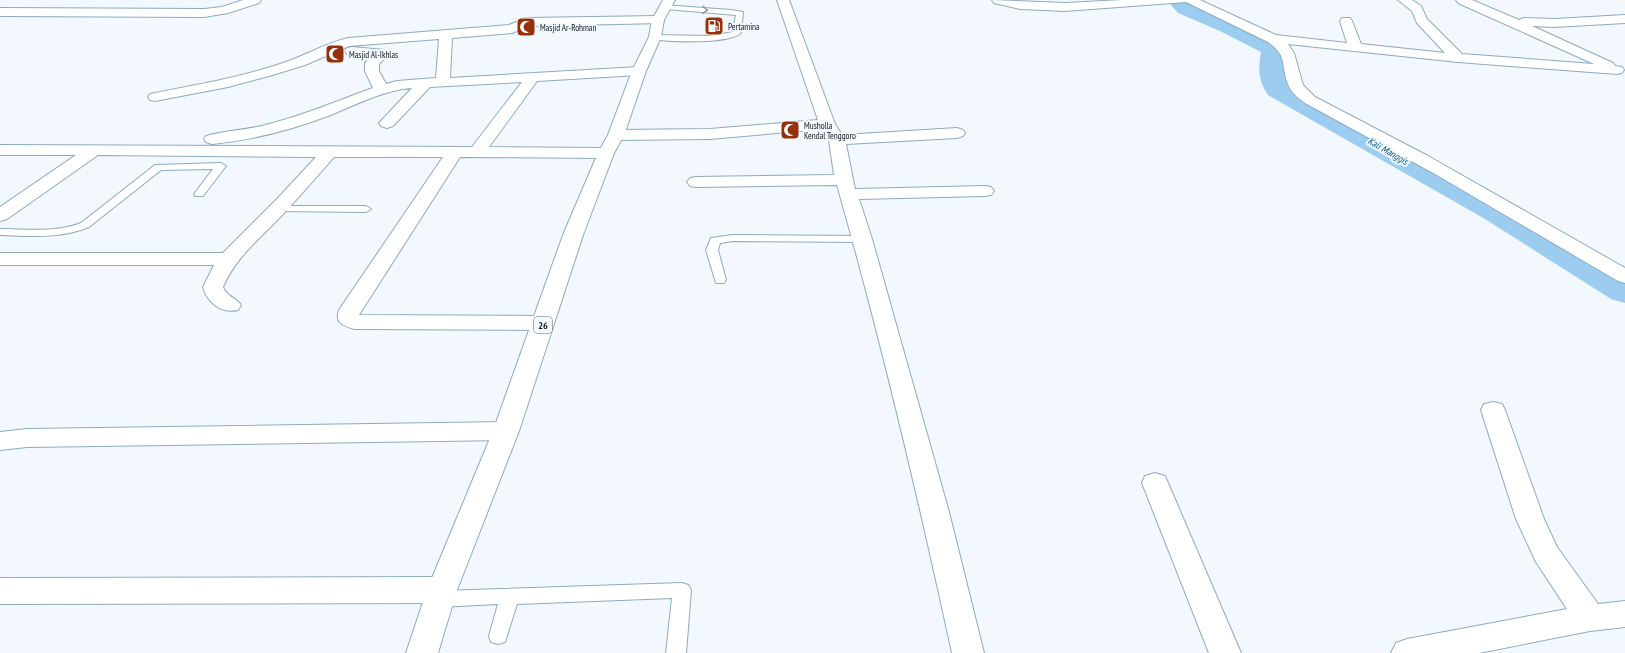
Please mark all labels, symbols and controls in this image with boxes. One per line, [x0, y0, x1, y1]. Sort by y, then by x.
one-way arrow [702, 5, 708, 14]
fuel station icon: Pertamina [703, 15, 725, 37]
mosque icon: Masjid Ar-Rohman [515, 16, 537, 38]
place label: Pertamina [728, 21, 760, 32]
place label: Masjid Ar-Rohman [540, 22, 596, 34]
mosque icon: Masjid Al-Ikhlas [324, 43, 346, 65]
place label: Masjid Al-Ikhlas [349, 49, 398, 61]
mosque icon: Musholla Kendal Tenggoro [779, 119, 801, 141]
place label: Musholla Kendal Tenggoro [804, 120, 856, 141]
water label: Kali Manggis [1366, 134, 1412, 169]
road number: 26 [534, 317, 552, 333]

